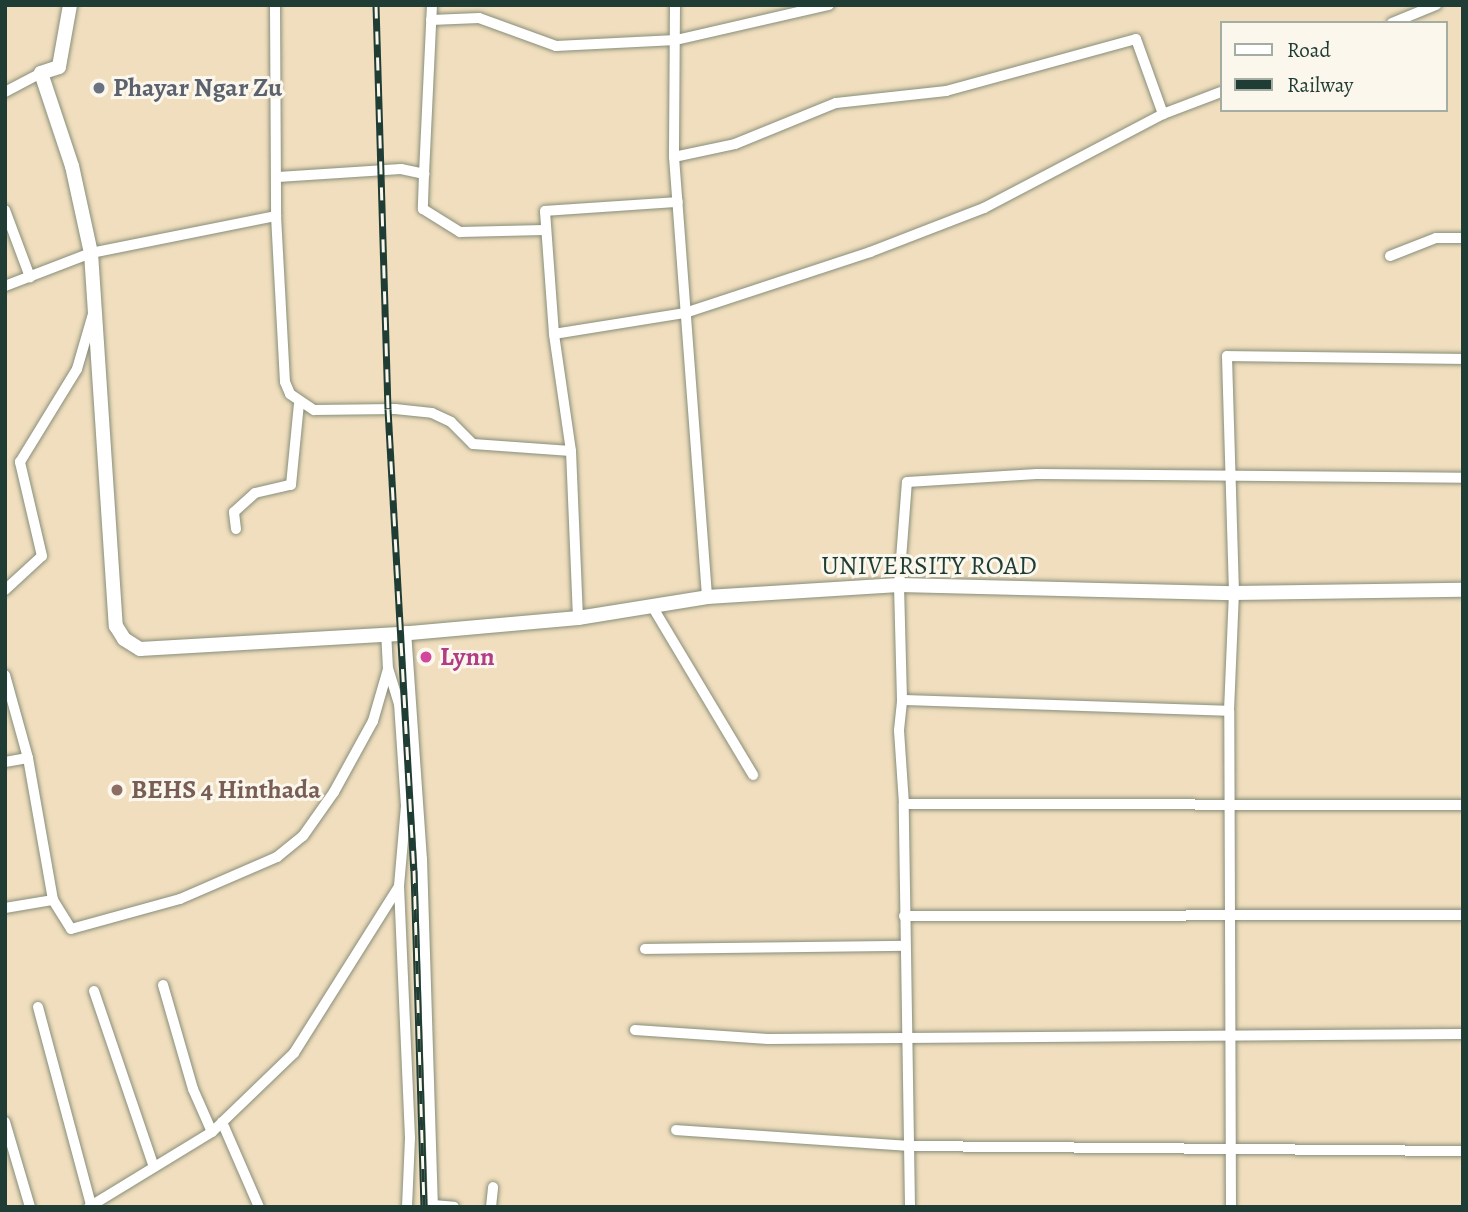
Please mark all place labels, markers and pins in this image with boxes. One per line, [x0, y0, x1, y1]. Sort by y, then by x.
place label: Phayar Ngar Zu [113, 72, 282, 104]
marker: Phayar Ngar Zu [91, 80, 107, 96]
place label: Lynn [440, 641, 495, 673]
marker: Lynn [418, 649, 434, 665]
place label: BEHS 4 Hinthada [131, 774, 321, 806]
marker: BEHS 4 Hinthada [109, 782, 125, 798]

